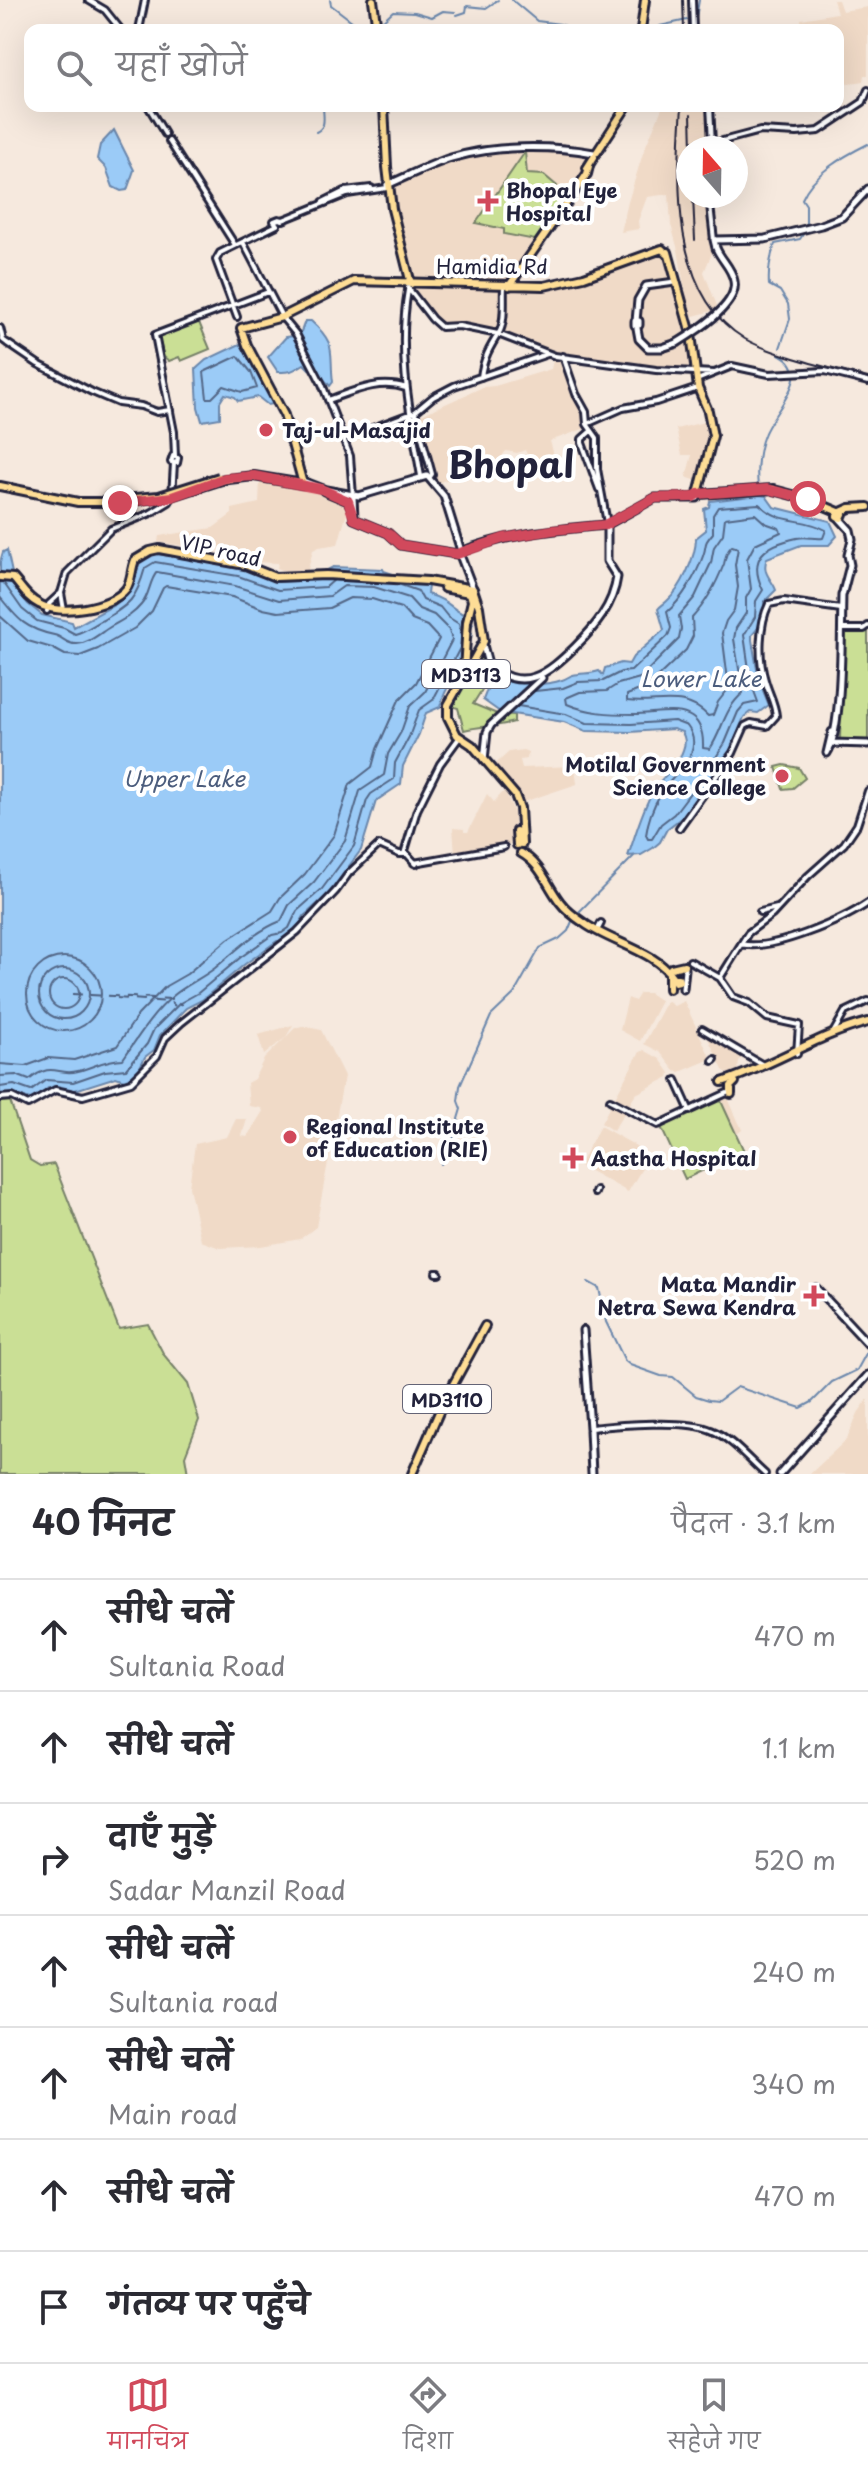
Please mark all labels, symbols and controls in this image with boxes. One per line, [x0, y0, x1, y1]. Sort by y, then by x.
search box [24, 24, 844, 112]
text: यहाँ खोजें [116, 41, 247, 86]
icon: search [52, 46, 96, 90]
north arrow [676, 136, 748, 208]
place label: Bhopal Eye Hospital [506, 175, 618, 228]
marker: Bhopal Eye Hospital [477, 190, 499, 212]
street label: Hamidia Rd [436, 251, 548, 281]
place label: Taj-ul-Masajid [282, 415, 431, 445]
marker: Taj-ul-Masajid [257, 421, 275, 439]
district label: Bhopal [448, 436, 574, 490]
route start [790, 481, 826, 517]
route end [102, 485, 138, 521]
street label: VIP road [178, 526, 264, 574]
road number: MD3113 [422, 660, 510, 688]
water label: Lower Lake [641, 661, 763, 694]
place label: Motilal Government Science College [565, 749, 766, 802]
water label: Upper Lake [123, 761, 246, 794]
marker: Motilal Government Science College [773, 767, 791, 785]
place label: Regional Institute of Education (RIE) [306, 1111, 488, 1164]
marker: Regional Institute of Education (RIE) [281, 1128, 299, 1146]
place label: Aastha Hospital [590, 1143, 756, 1173]
marker: Aastha Hospital [562, 1147, 584, 1169]
place label: Mata Mandir Netra Sewa Kendra [598, 1269, 797, 1322]
marker: Mata Mandir Netra Sewa Kendra [803, 1285, 825, 1307]
road number: MD3110 [403, 1385, 491, 1413]
text: 40 मिनट [32, 1495, 173, 1547]
text: पैदल · 3.1 km [671, 1503, 836, 1542]
text: सीधे चलें [108, 1588, 233, 1633]
icon: ahead [32, 1613, 76, 1657]
text: 470 m [754, 1616, 836, 1655]
text: Sultania Road [108, 1646, 286, 1685]
text: सीधे चलें [108, 1720, 233, 1765]
icon: ahead [32, 1725, 76, 1769]
text: 1.1 km [762, 1728, 836, 1767]
text: दाएँ मुड़ें [108, 1812, 214, 1857]
icon: right [32, 1837, 76, 1881]
text: 520 m [753, 1840, 836, 1879]
text: Sadar Manzil Road [108, 1870, 346, 1909]
text: सीधे चलें [108, 1924, 233, 1969]
icon: ahead [32, 1949, 76, 1993]
text: 240 m [752, 1952, 836, 1991]
text: Sultania road [108, 1982, 279, 2021]
text: सीधे चलें [108, 2036, 233, 2081]
icon: ahead [32, 2061, 76, 2105]
text: 340 m [751, 2064, 836, 2103]
text: Main road [108, 2094, 238, 2133]
text: सीधे चलें [108, 2168, 233, 2213]
icon: ahead [32, 2173, 76, 2217]
text: 470 m [754, 2176, 836, 2215]
text: गंतव्य पर पहुँचे [108, 2280, 310, 2325]
icon: arrive [32, 2285, 76, 2329]
tab: मानचित्र [107, 2373, 188, 2466]
tab: दिशा [403, 2373, 453, 2466]
tab: सहेजे गए [668, 2373, 761, 2466]

